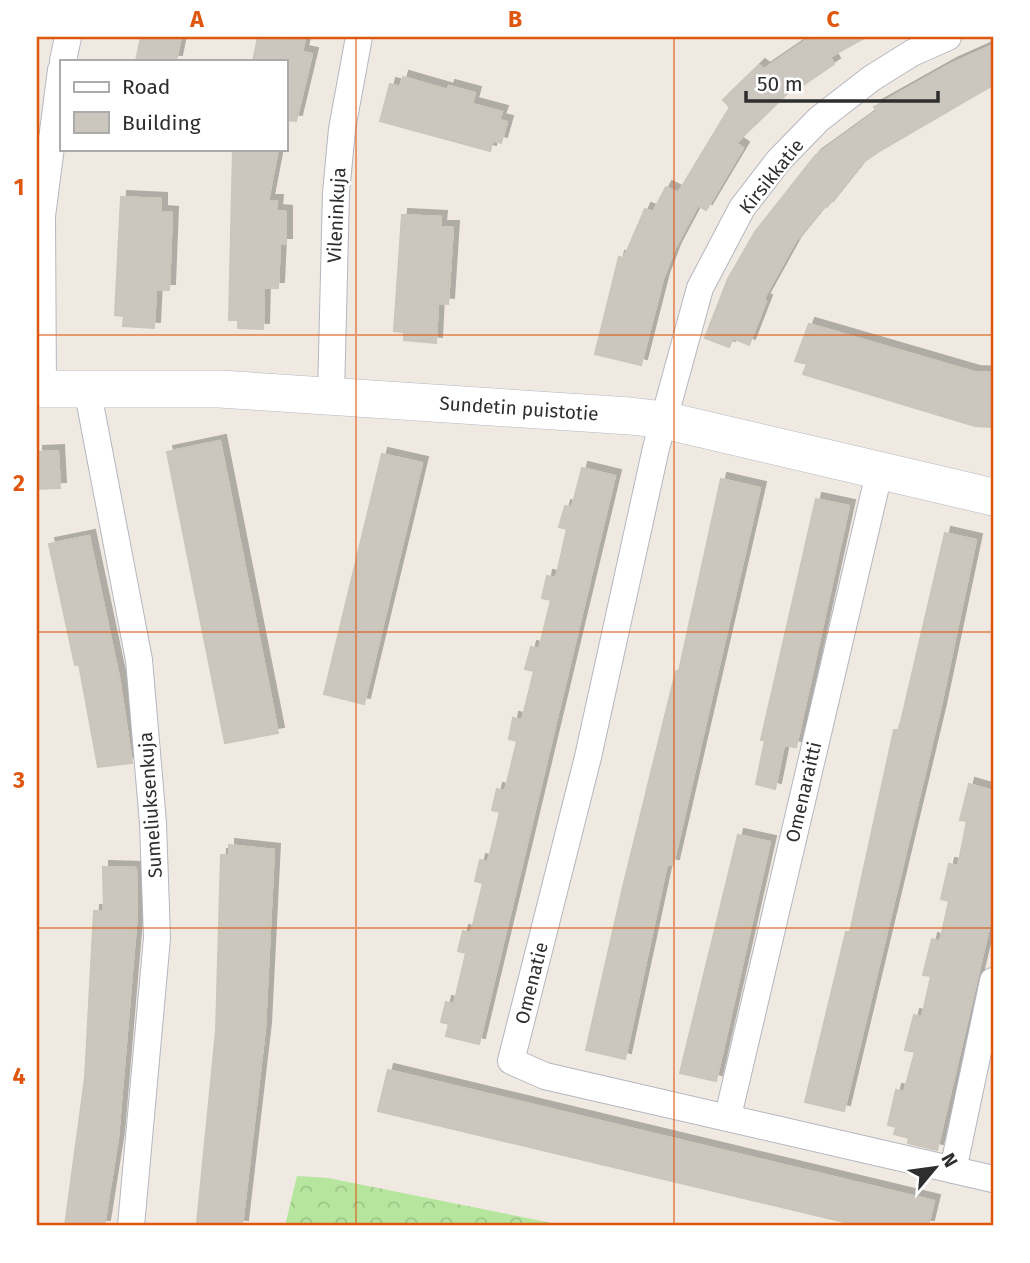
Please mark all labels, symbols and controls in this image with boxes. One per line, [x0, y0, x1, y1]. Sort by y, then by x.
text: A [189, 5, 204, 33]
text: B [508, 5, 522, 33]
text: C [826, 5, 840, 33]
legend [60, 60, 287, 150]
scale bar [746, 60, 939, 104]
text: 50 m [757, 71, 803, 97]
text: Road [122, 74, 170, 100]
text: Building [122, 110, 201, 136]
street label: Kirsikkatie [734, 134, 809, 218]
street label: Vileninkuja [323, 167, 350, 263]
text: 1 [14, 173, 24, 201]
street label: Sundetin puistotie [439, 391, 599, 426]
text: 2 [13, 469, 25, 497]
street label: Sumeliuksenkuja [134, 731, 167, 879]
street label: Omenaraitti [781, 739, 826, 845]
text: 3 [12, 766, 25, 794]
street label: Omenatie [510, 940, 553, 1027]
text: 4 [13, 1062, 26, 1090]
north arrow [900, 1134, 970, 1204]
text: N [936, 1149, 963, 1171]

